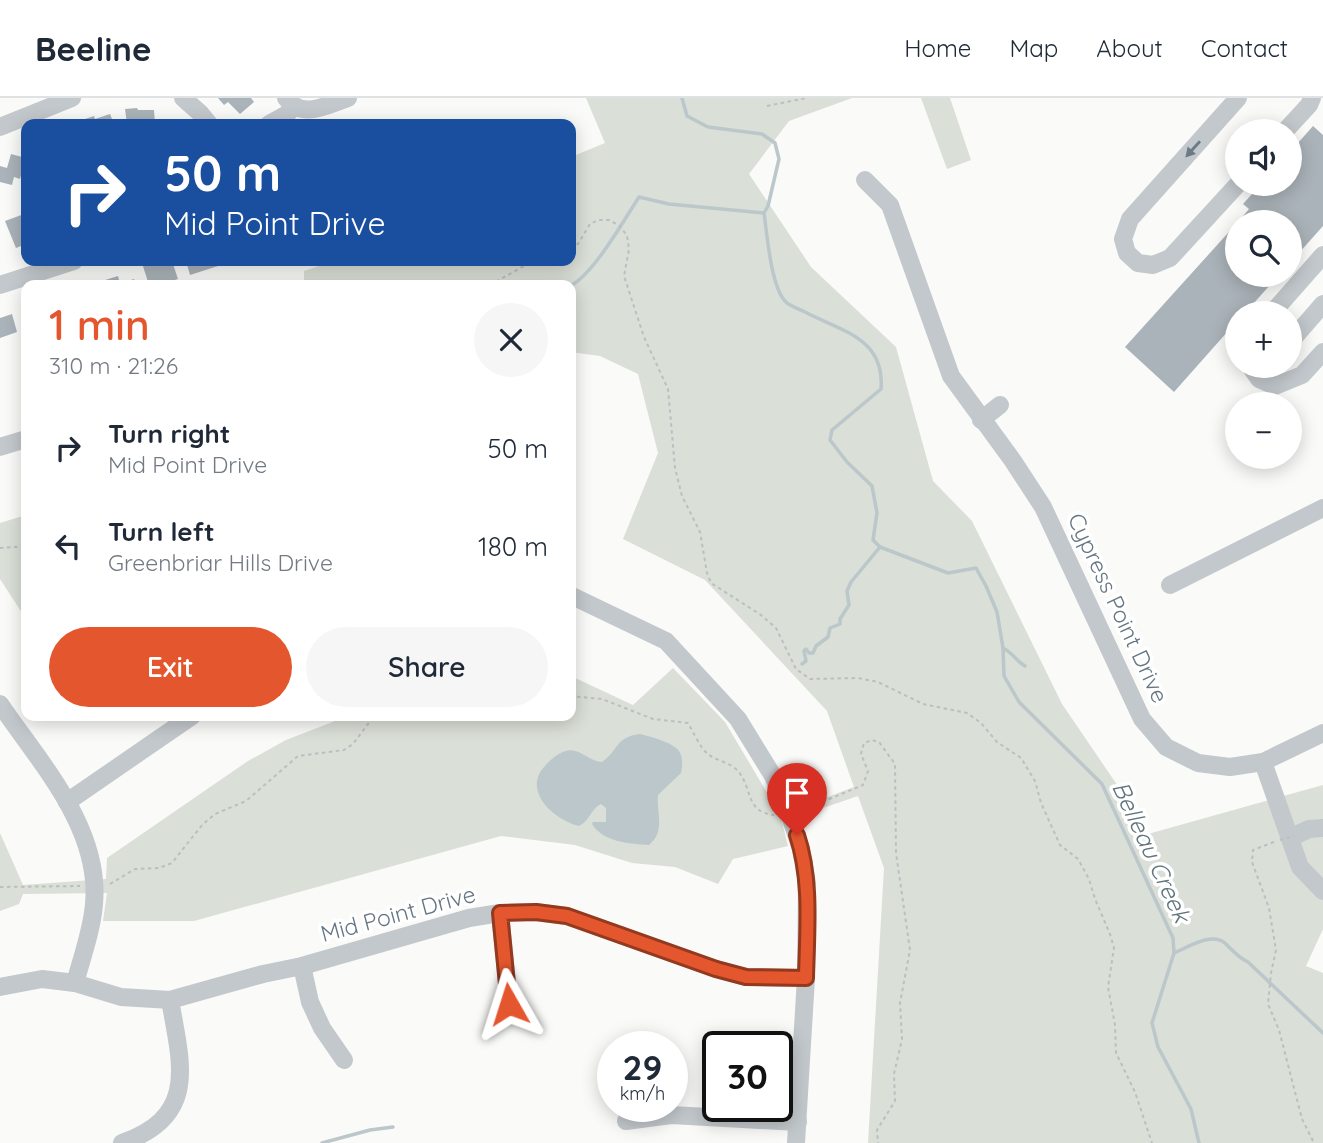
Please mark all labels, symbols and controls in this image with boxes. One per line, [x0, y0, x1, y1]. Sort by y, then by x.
text: Beeline [35, 28, 151, 69]
text: Home [904, 33, 971, 63]
text: Map [1009, 33, 1058, 63]
text: About [1096, 33, 1163, 63]
text: Contact [1201, 33, 1288, 63]
map controls [1225, 119, 1302, 469]
button: sound [1225, 119, 1302, 196]
one-way arrow [1185, 140, 1201, 158]
text: 50 m [164, 142, 281, 203]
icon: right [49, 147, 140, 238]
text: Mid Point Drive [164, 203, 385, 243]
button: search [1225, 210, 1302, 287]
text: 1 min [49, 298, 150, 351]
button: + [1225, 301, 1302, 378]
button: close [474, 303, 548, 377]
text: 310 m · 21:26 [49, 351, 178, 380]
button: − [1225, 392, 1302, 469]
text: Turn right [108, 417, 230, 450]
icon: right [49, 429, 87, 467]
text: 50 m [488, 432, 548, 465]
text: Mid Point Drive [108, 450, 267, 479]
street label: Cypress Point Drive [1062, 508, 1175, 707]
text: Turn left [108, 515, 215, 548]
icon: left [49, 527, 87, 565]
text: 180 m [478, 530, 548, 563]
text: Greenbriar Hills Drive [108, 548, 333, 577]
button: Exit [49, 627, 292, 707]
button: Share [306, 627, 548, 707]
pin [767, 763, 827, 835]
icon: arrive [778, 774, 816, 812]
water label: Belleau Creek [1106, 776, 1199, 929]
street label: Mid Point Drive [317, 879, 479, 948]
position arrow [472, 967, 546, 1041]
speed limit sign: 30 [702, 1031, 793, 1122]
text: 29 [623, 1045, 662, 1089]
text: km/h [620, 1082, 665, 1105]

